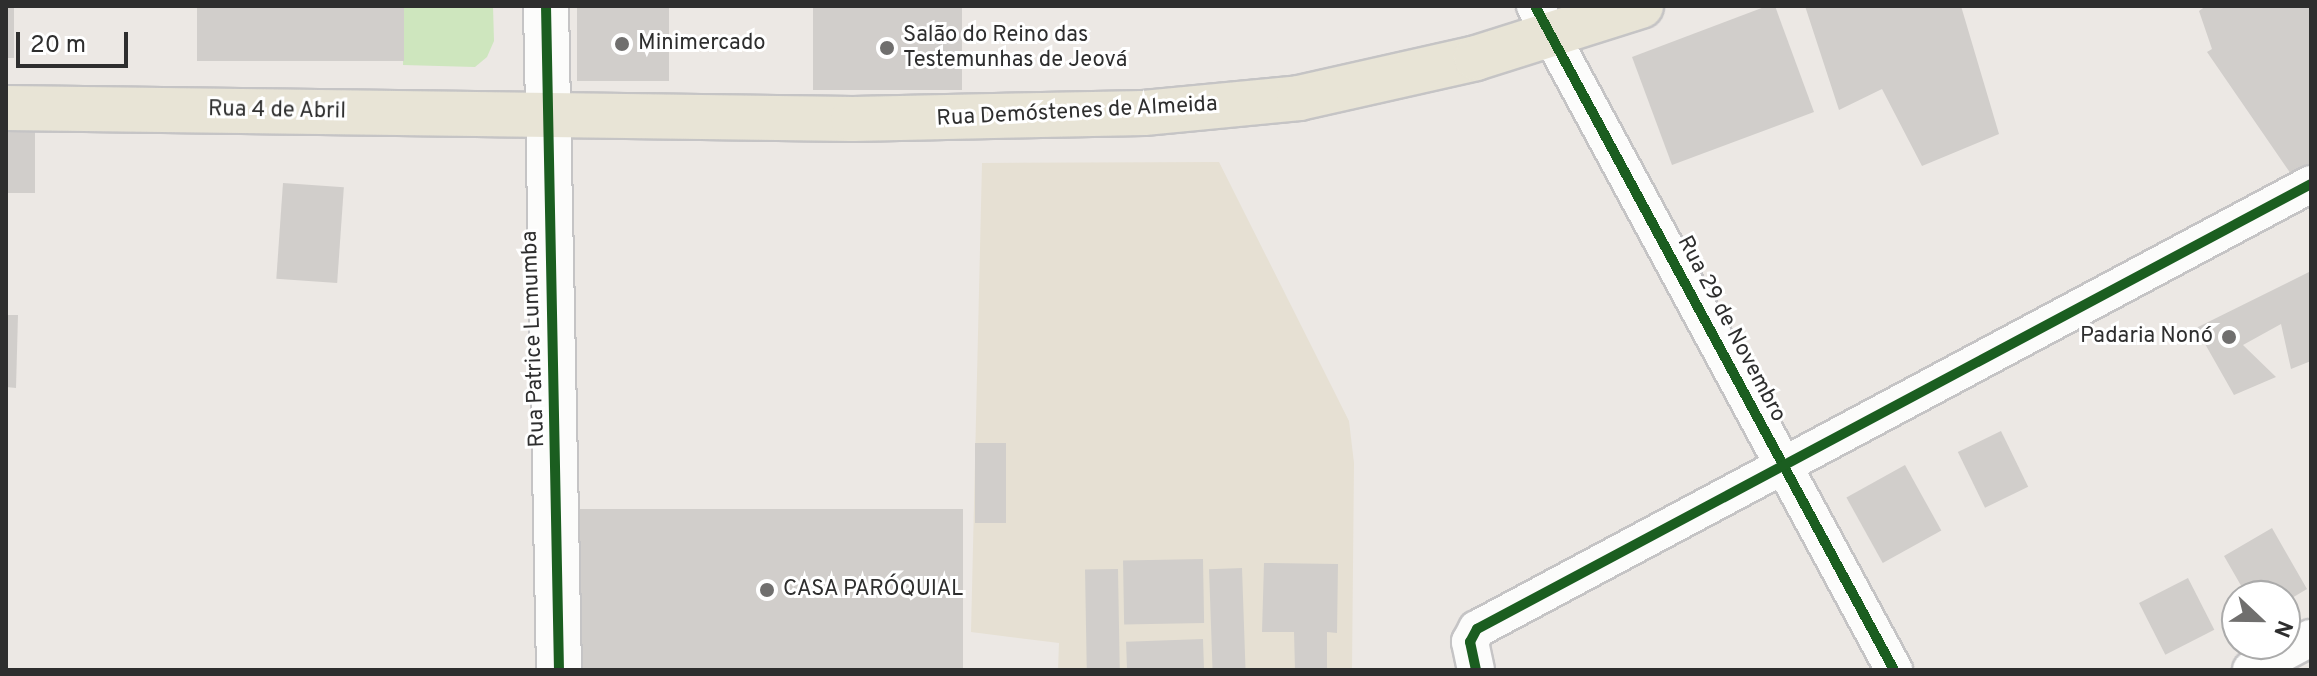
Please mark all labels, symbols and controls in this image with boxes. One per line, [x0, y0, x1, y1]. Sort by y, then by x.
scale bar [20, 16, 132, 66]
place label: Salão do Reino das Testemunhas de Jeová [903, 22, 1127, 74]
text: 20 m [30, 31, 86, 61]
place label: Minimercado [638, 31, 766, 57]
marker: Minimercado [613, 35, 631, 53]
marker: Salão do Reino das Testemunhas de Jeová [878, 39, 896, 57]
street label: Rua Demóstenes de Almeida [935, 91, 1219, 133]
street label: Rua 4 de Abril [207, 97, 347, 125]
street label: Rua Patrice Lumumba [517, 230, 551, 448]
street label: Rua 29 de Novembro [1671, 231, 1791, 427]
place label: Padaria Nonó [2080, 324, 2213, 350]
marker: Padaria Nonó [2220, 328, 2238, 346]
place label: CASA PARÓQUIAL [783, 577, 964, 603]
north arrow [2221, 580, 2301, 660]
marker: CASA PARÓQUIAL [758, 581, 776, 599]
text: N [2266, 616, 2297, 641]

